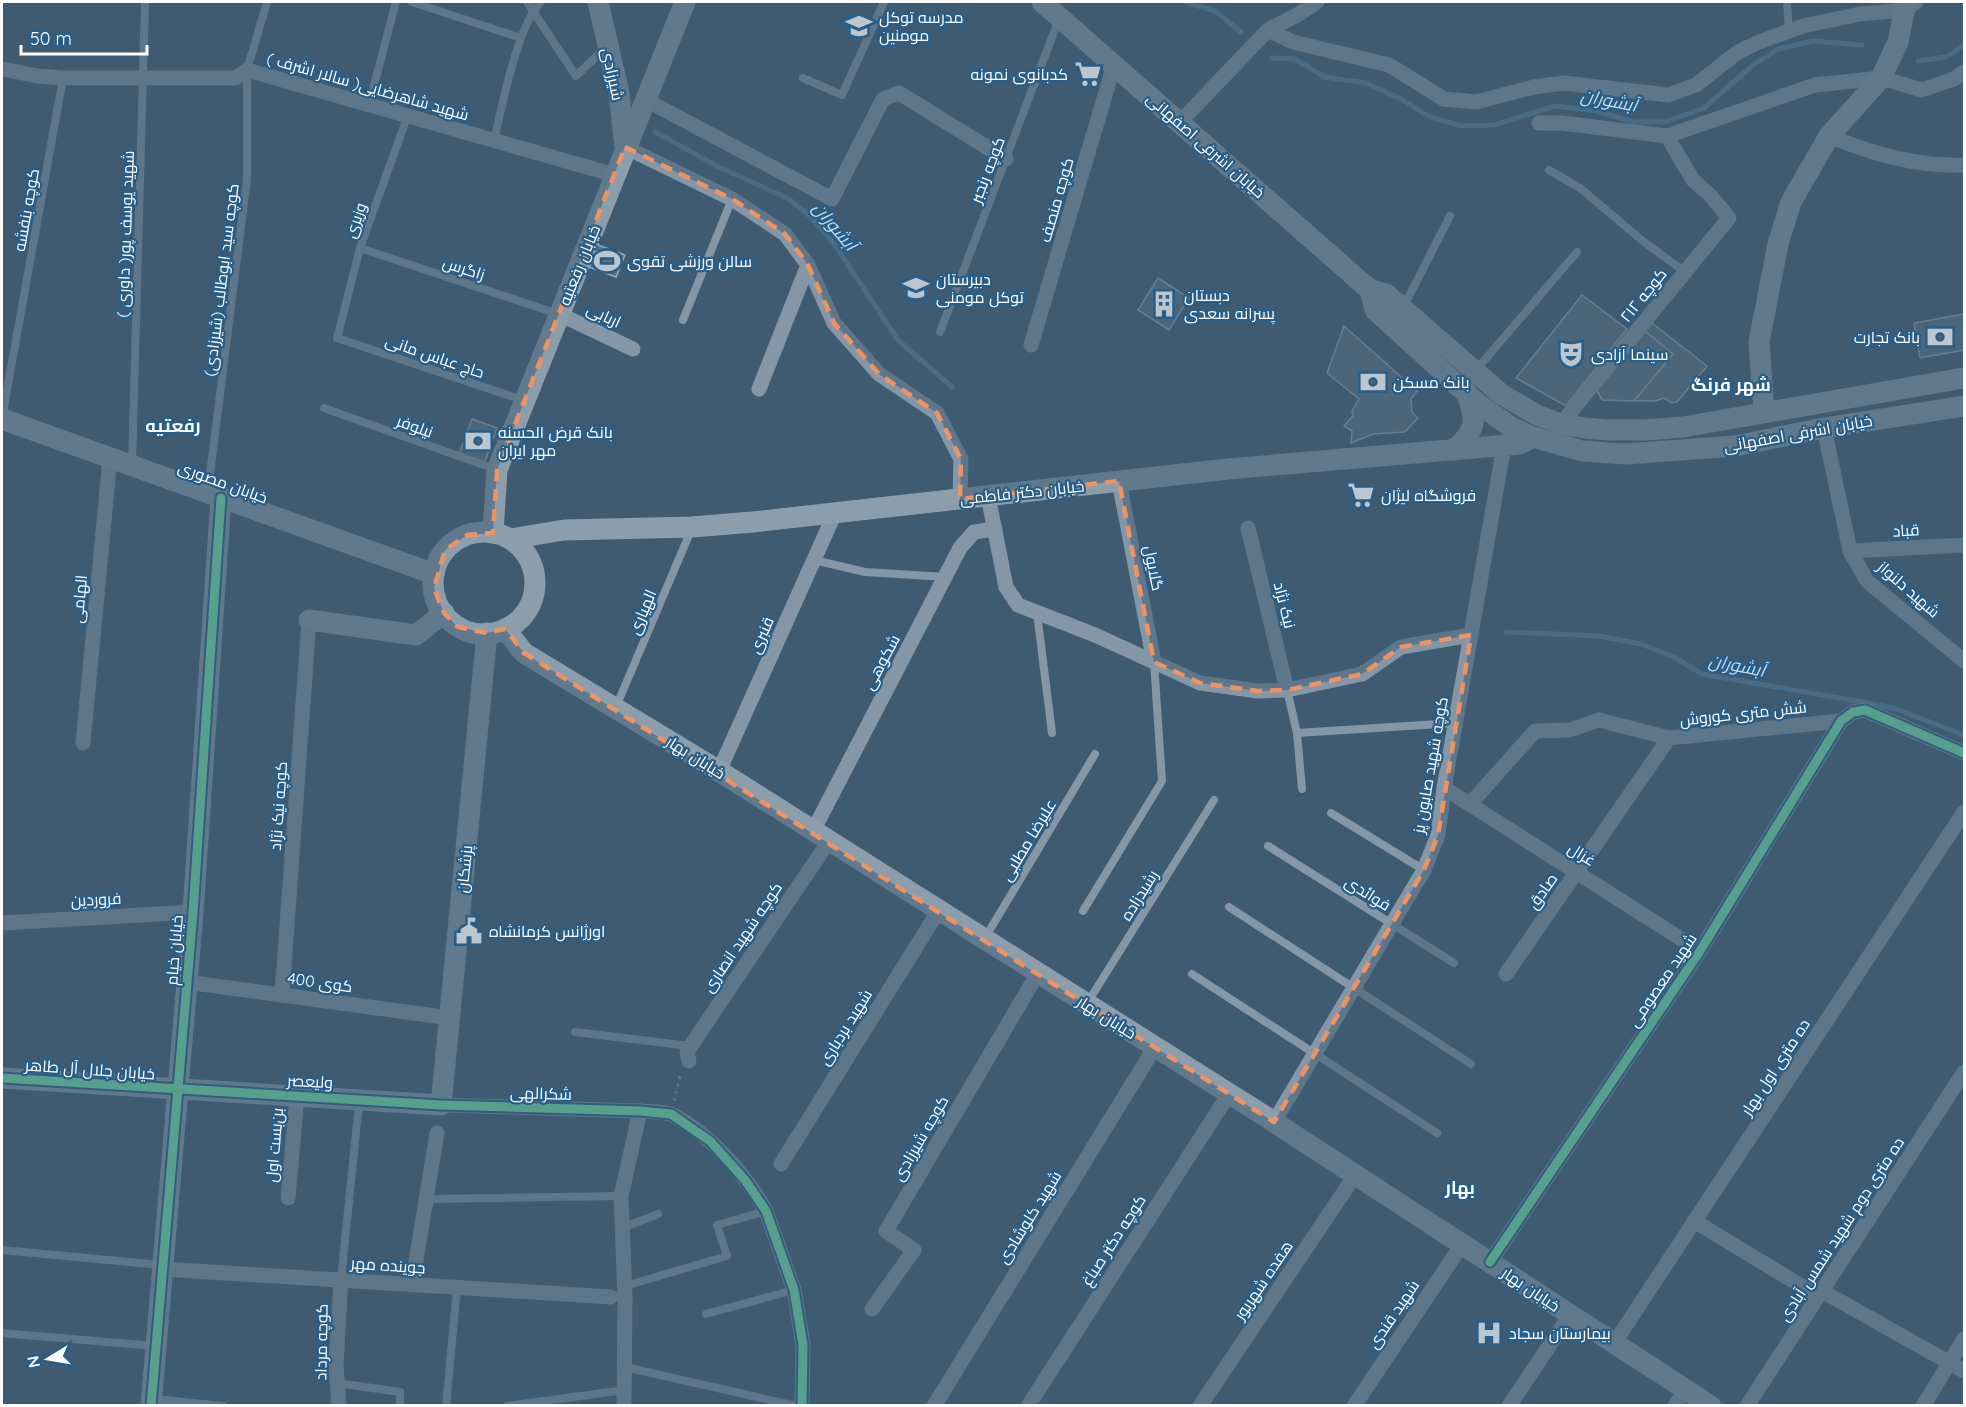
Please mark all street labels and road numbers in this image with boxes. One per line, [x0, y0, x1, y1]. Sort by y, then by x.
street label: شیرزادی [597, 46, 628, 102]
street label: شهید شاهرضایی( سالار اشرف ) [264, 48, 471, 125]
street label: خیابان اشرفی اصفهانی [1142, 88, 1269, 203]
street label: کوچه رنجبر [965, 134, 1011, 208]
street label: شهید یوسف پور( داوری ) [112, 150, 140, 318]
street label: کوچه منصف [1034, 155, 1080, 245]
street label: کوچه بنفشه [9, 167, 45, 253]
street label: کوچه سید ابوطالب (شیرزادی) [199, 182, 245, 378]
street label: وزیری [339, 200, 372, 241]
street label: خیابان رفعتیه [554, 222, 605, 309]
street label: زاگرس [440, 252, 488, 285]
street label: کوچه ۲۱۲ [1615, 264, 1672, 327]
street label: اربابی [583, 298, 625, 333]
street label: حاج عباس مانی [382, 330, 487, 384]
street label: نیلوفر [393, 410, 436, 442]
street label: خیابان اشرفی اصفهانی [1722, 410, 1874, 457]
street label: خیابان مصوری [175, 457, 271, 508]
street label: خیابان دکتر فاطمی [959, 476, 1085, 509]
street label: قباد [1892, 519, 1920, 541]
street label: گلایول [1139, 544, 1168, 593]
street label: شهید دلنواز [1872, 556, 1944, 622]
street label: الهامی [67, 574, 92, 624]
street label: نیک نژاد [1270, 580, 1300, 630]
street label: الهیاری [624, 586, 661, 638]
street label: قنبری [744, 613, 779, 657]
street label: شکوهی [858, 631, 905, 694]
street label: کوچه شهید صابون پز [1408, 695, 1454, 836]
street label: شش متری کوروش [1679, 696, 1808, 731]
street label: خیابان بهار [661, 730, 729, 784]
street label: کوچه نیک نژاد [265, 761, 293, 851]
street label: علیرضا مطلبی [996, 795, 1061, 885]
street label: غزال [1564, 838, 1600, 871]
street label: پزشکان [452, 843, 479, 894]
street label: رشیدزاده [1116, 866, 1162, 924]
street label: صادق [1523, 869, 1562, 913]
street label: فوائدی [1341, 871, 1395, 916]
street label: کوچه شهید انصاری [698, 878, 788, 997]
street label: فروردین [70, 888, 122, 911]
street label: خیابان خیام [161, 914, 189, 986]
street label: شهید معصومی [1623, 929, 1702, 1031]
street label: کوی 400 [286, 968, 354, 997]
street label: شهید بردباری [814, 985, 877, 1069]
street label: خیابان بهار [1072, 990, 1140, 1044]
street label: ده متری اول بهار [1736, 1015, 1815, 1121]
street label: خیابان جلال آل طاهر [23, 1054, 156, 1085]
street label: ولیعصر [286, 1070, 333, 1092]
street label: شکرالهی [510, 1082, 572, 1105]
street label: کوچه شیرزادی [888, 1092, 954, 1185]
street label: بن‌بست اول [261, 1107, 288, 1183]
street label: ده متری دوم شهید شمس آبادی [1774, 1133, 1910, 1326]
street label: شهید کلوشادی [993, 1167, 1066, 1268]
street label: کوچه دکتر صباغ [1076, 1191, 1152, 1290]
street label: هفده شهریور [1229, 1236, 1298, 1325]
street label: جوینده مهر [349, 1252, 426, 1279]
street label: خیابان بهار [1497, 1262, 1564, 1317]
street label: شهید قندی [1363, 1276, 1424, 1353]
street label: کوچه مرداد [310, 1304, 334, 1380]

